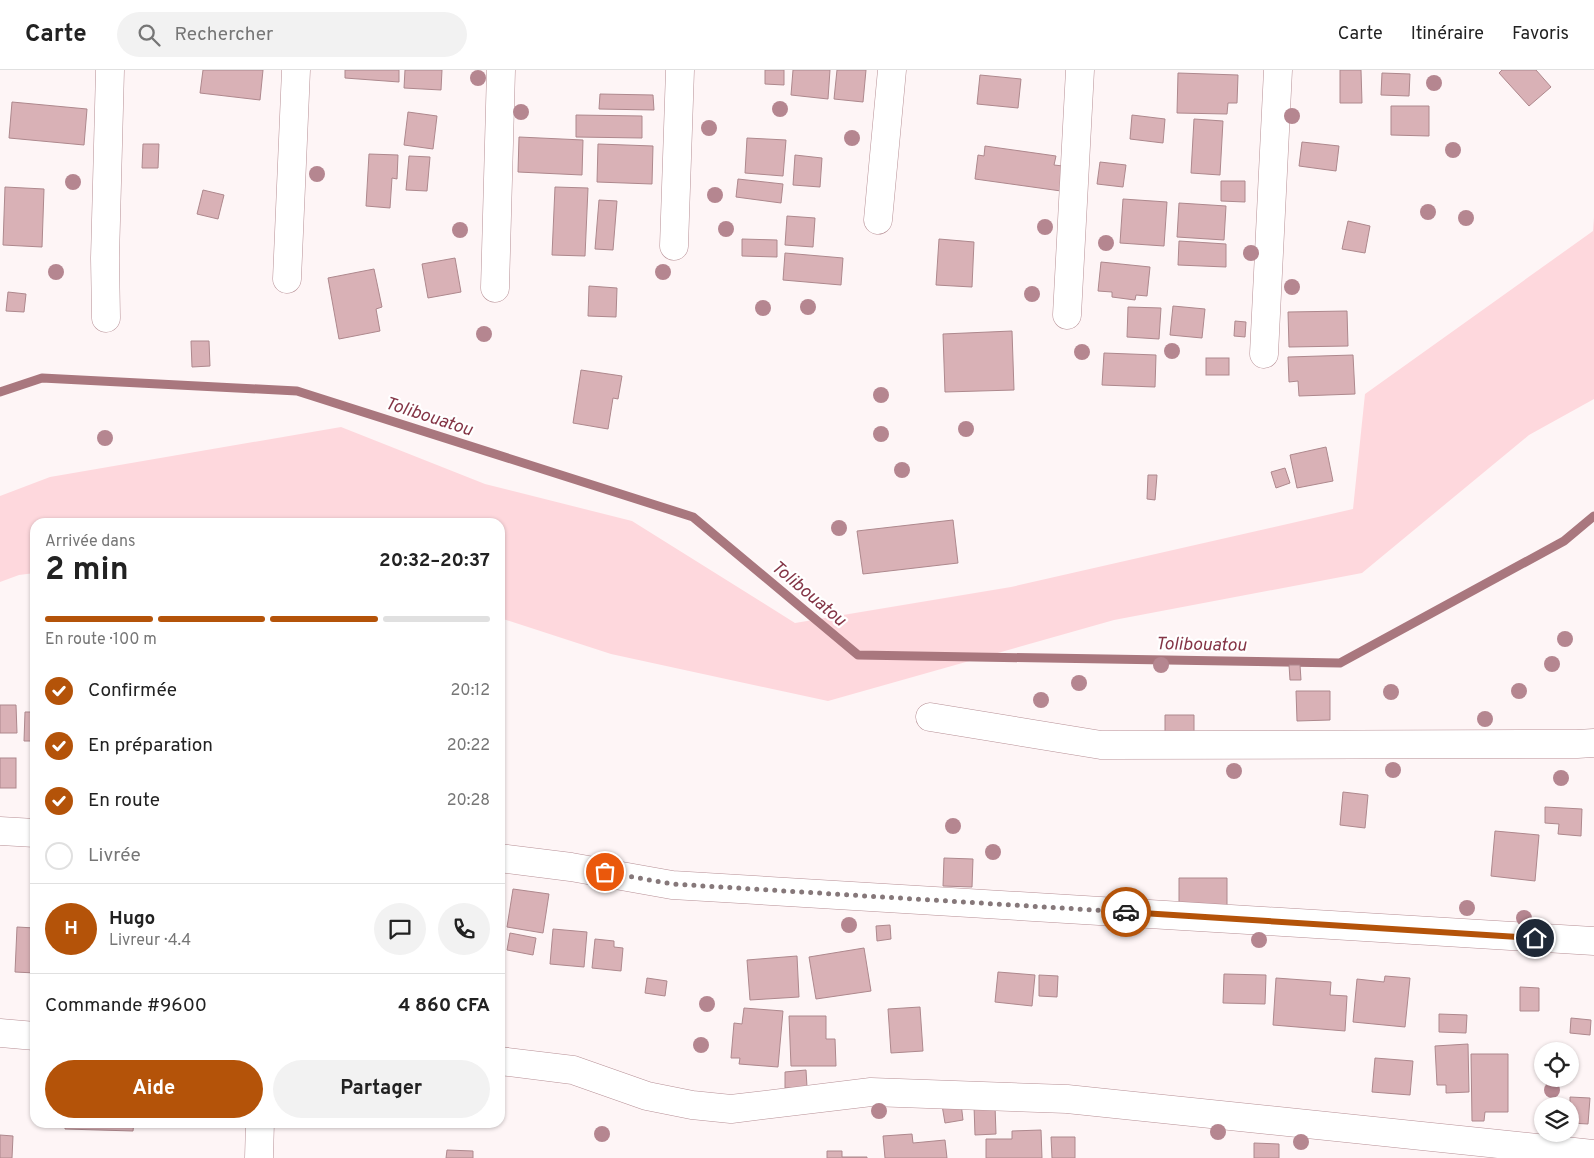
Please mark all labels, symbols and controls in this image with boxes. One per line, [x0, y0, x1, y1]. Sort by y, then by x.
search box [117, 12, 467, 57]
text: Carte [25, 20, 87, 50]
icon: search [135, 21, 163, 49]
text: Rechercher [175, 23, 273, 47]
text: Carte [1338, 23, 1383, 46]
text: Itinéraire [1411, 23, 1484, 46]
text: Favoris [1512, 23, 1569, 46]
water label: Tolibouatou [382, 392, 476, 442]
text: Arrivée dans [45, 532, 135, 552]
text: 20:32–20:37 [379, 549, 490, 573]
text: 2 min [45, 551, 129, 591]
water label: Tolibouatou [766, 556, 850, 632]
text: En route · 100 m [45, 630, 157, 650]
water label: Tolibouatou [1155, 633, 1247, 658]
icon: check [45, 677, 73, 705]
text: Confirmée [88, 679, 177, 703]
text: 20:12 [451, 681, 490, 701]
icon: check [45, 732, 73, 760]
text: En préparation [88, 734, 213, 758]
text: 20:22 [447, 736, 490, 756]
icon: check [45, 787, 73, 815]
text: En route [88, 789, 160, 813]
text: 20:28 [447, 791, 490, 811]
text: Livrée [88, 844, 141, 868]
pin [584, 851, 626, 893]
icon: bag [591, 858, 619, 886]
courier [1101, 887, 1151, 937]
icon: car [1112, 898, 1140, 926]
button: chat [374, 903, 426, 955]
button: phone [438, 903, 490, 955]
text: Hugo [109, 907, 155, 931]
text: H [64, 917, 78, 941]
pin [1514, 917, 1556, 959]
icon: home [1521, 924, 1549, 952]
text: Livreur · 4.4 [109, 931, 191, 951]
text: Commande #9600 [45, 994, 207, 1018]
text: 4 860 CFA [398, 994, 490, 1018]
map controls [1534, 1042, 1579, 1142]
button: locate [1534, 1042, 1579, 1087]
button: Aide [45, 1060, 263, 1118]
button: Partager [273, 1060, 490, 1118]
button: layers [1534, 1097, 1579, 1142]

